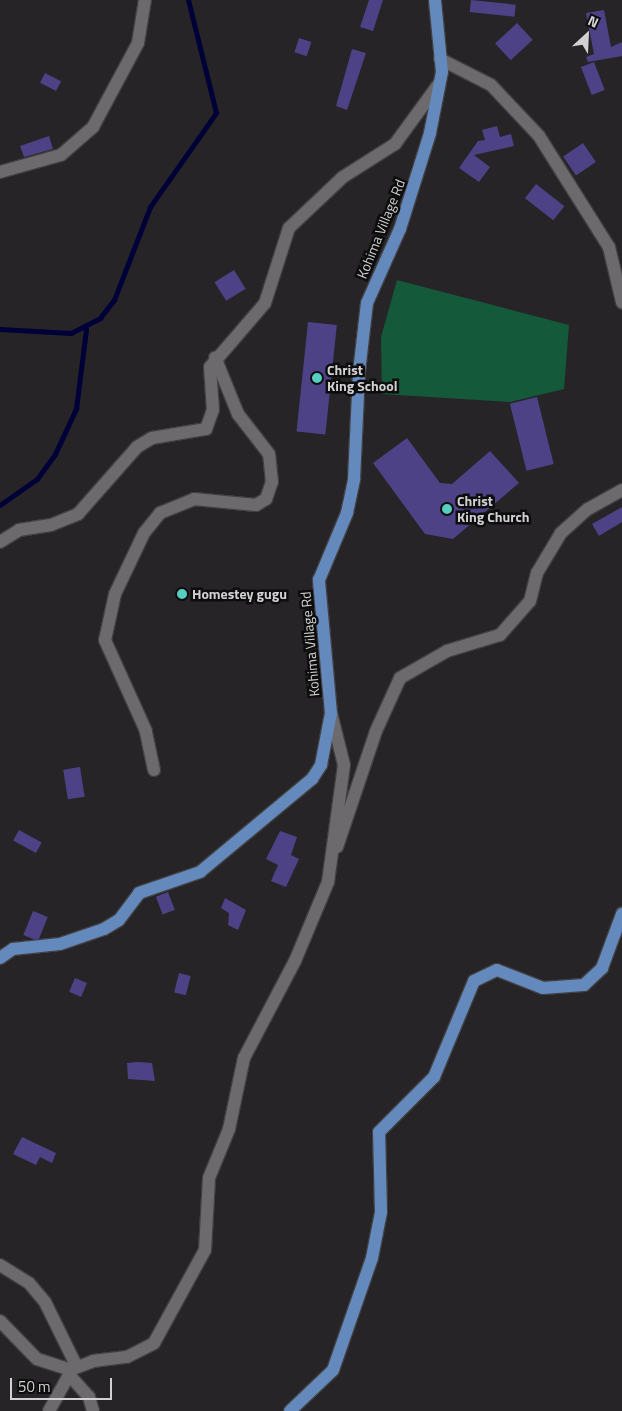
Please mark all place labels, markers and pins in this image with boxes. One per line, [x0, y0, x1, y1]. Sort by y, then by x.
place label: Christ King School [327, 362, 397, 394]
marker: Christ King School [311, 372, 323, 384]
place label: Christ King Church [457, 493, 529, 526]
marker: Christ King Church [441, 503, 453, 515]
place label: Homestey gugu [192, 586, 287, 602]
marker: Homestey gugu [176, 588, 188, 600]

